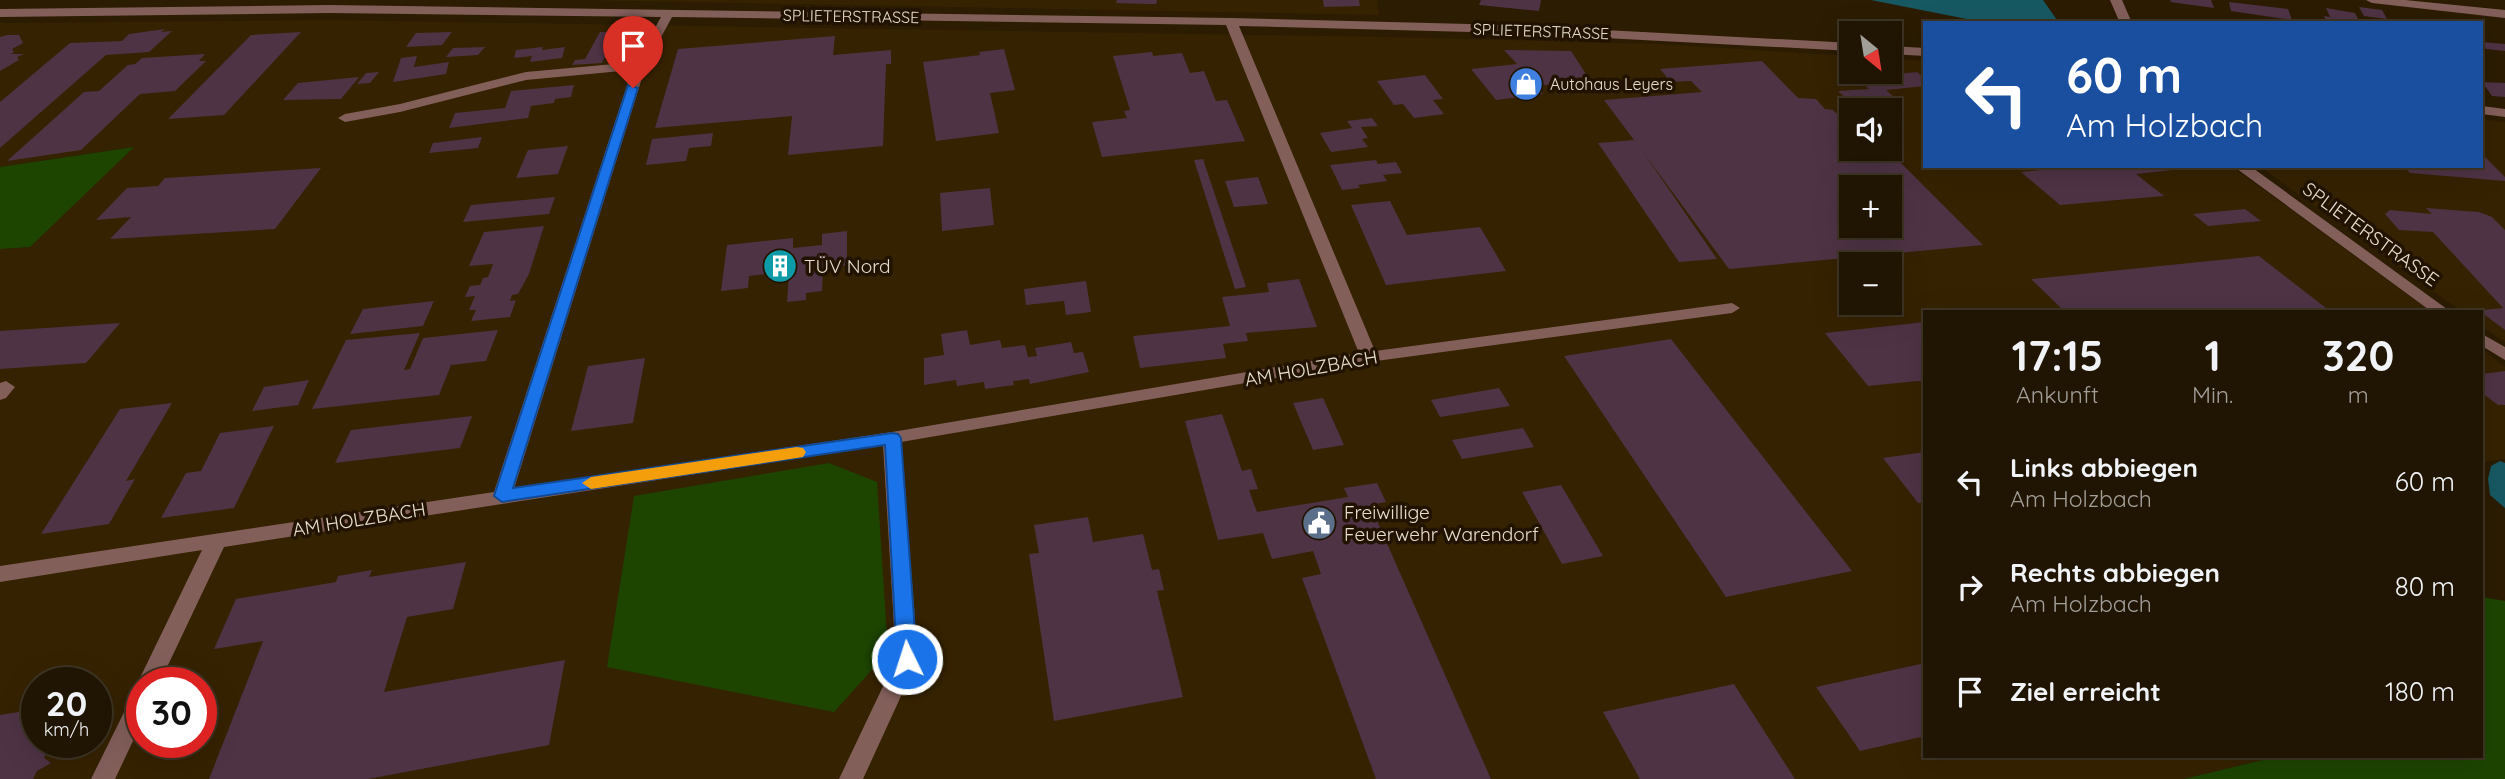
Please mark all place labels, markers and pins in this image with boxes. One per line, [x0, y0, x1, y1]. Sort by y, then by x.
pin [603, 16, 663, 88]
shop icon: Autohaus Leyers [1507, 65, 1545, 103]
place label: Autohaus Leyers [1550, 74, 1673, 94]
building icon: TÜV Nord [761, 247, 799, 285]
place label: TÜV Nord [804, 254, 891, 278]
place label: Freiwillige Feuerwehr Warendorf [1344, 500, 1539, 546]
public building icon: Freiwillige Feuerwehr Warendorf [1300, 504, 1338, 542]

